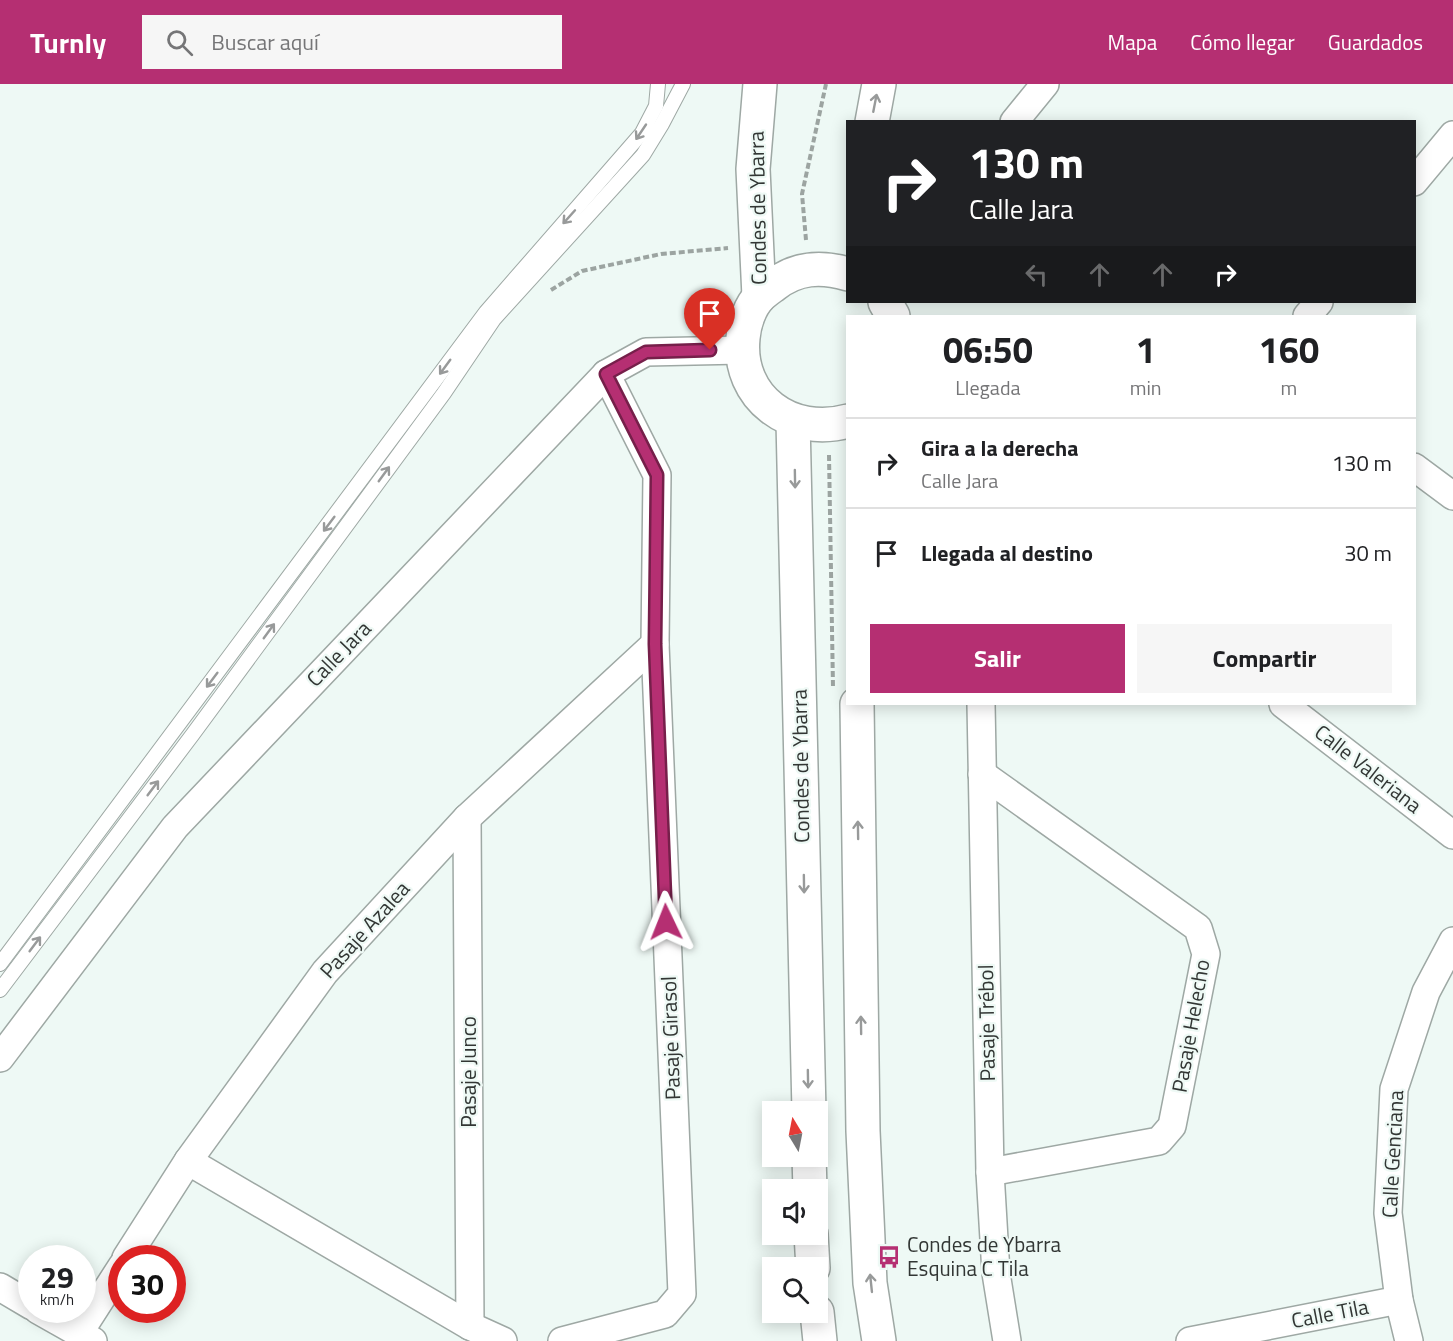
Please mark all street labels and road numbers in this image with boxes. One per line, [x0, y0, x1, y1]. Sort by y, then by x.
street label: Condes de Ybarra [740, 130, 774, 285]
street label: Calle Jara [299, 613, 378, 694]
street label: Condes de Ybarra [783, 688, 817, 843]
street label: Calle Valeriana [1308, 716, 1430, 821]
street label: Pasaje Azalea [312, 873, 417, 985]
street label: Pasaje Helecho [1163, 957, 1217, 1095]
street label: Pasaje Trébol [969, 964, 1003, 1082]
street label: Pasaje Girasol [652, 976, 688, 1101]
street label: Pasaje Junco [452, 1016, 484, 1128]
street label: Calle Genciana [1373, 1089, 1411, 1219]
street label: Calle Tila [1289, 1290, 1372, 1336]

